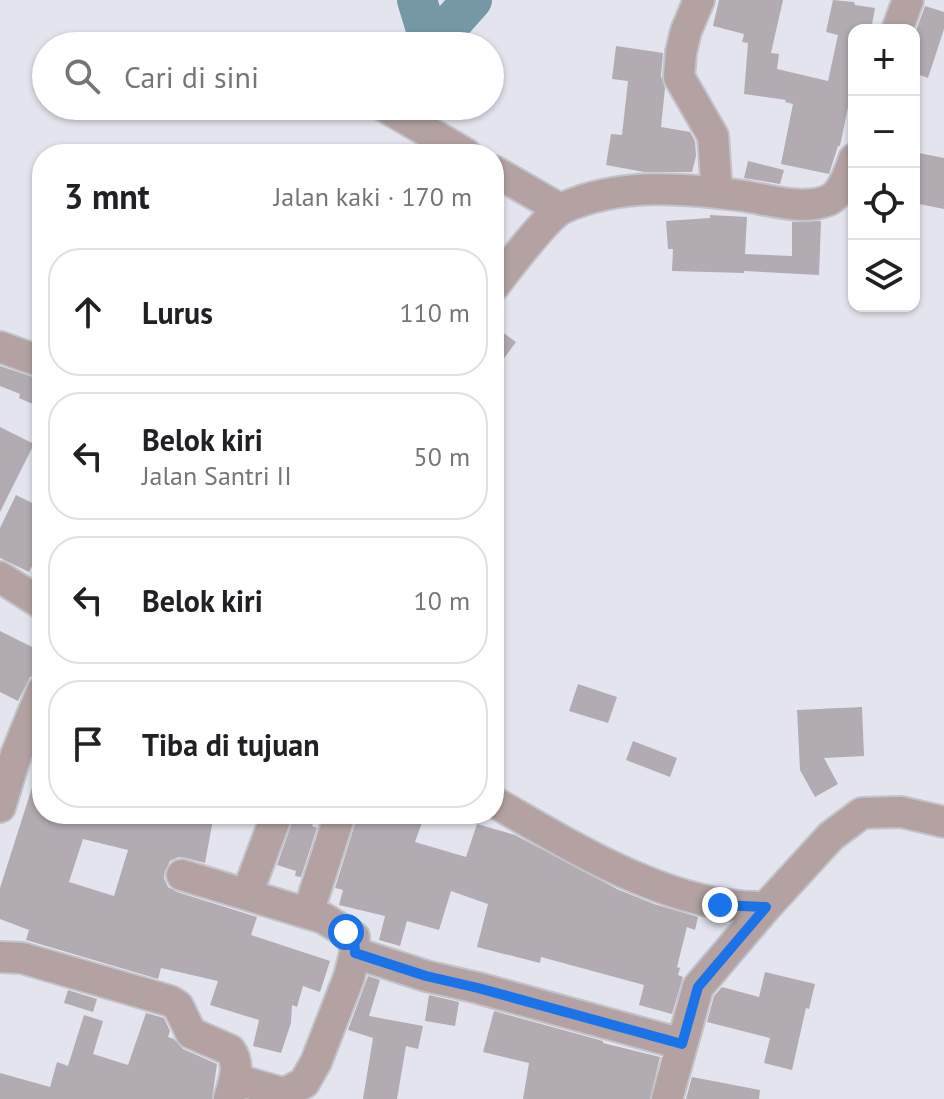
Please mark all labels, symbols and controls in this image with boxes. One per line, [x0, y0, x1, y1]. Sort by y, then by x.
map controls [848, 24, 920, 312]
button: + [848, 24, 920, 96]
search box [32, 32, 504, 120]
icon: search [60, 54, 104, 98]
text: Cari di sini [124, 57, 259, 96]
button: − [848, 96, 920, 168]
button: locate [848, 168, 920, 240]
text: 3 mnt [64, 174, 150, 218]
text: Jalan kaki · 170 m [274, 180, 472, 213]
button: layers [848, 240, 920, 312]
icon: ahead [66, 290, 110, 334]
text: Lurus [142, 293, 213, 332]
text: 110 m [399, 296, 470, 329]
text: Belok kiri [142, 420, 263, 459]
icon: left [66, 434, 110, 478]
text: 50 m [414, 440, 470, 473]
text: Jalan Santri II [142, 459, 292, 492]
icon: left [66, 578, 110, 622]
text: Belok kiri [142, 581, 263, 620]
text: 10 m [414, 584, 470, 617]
icon: arrive [66, 722, 110, 766]
text: Tiba di tujuan [142, 725, 320, 764]
route end [702, 887, 738, 923]
route start [328, 914, 364, 950]

